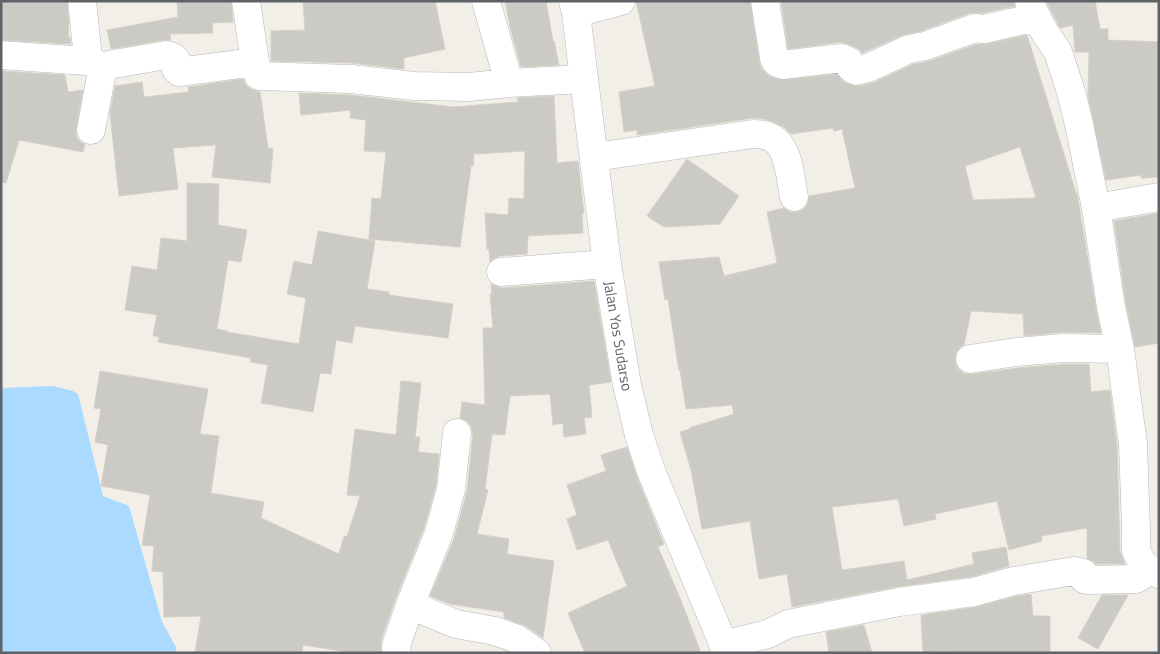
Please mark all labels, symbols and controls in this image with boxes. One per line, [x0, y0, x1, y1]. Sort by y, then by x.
street label: Jalan Yos Sudarso [598, 279, 640, 393]

